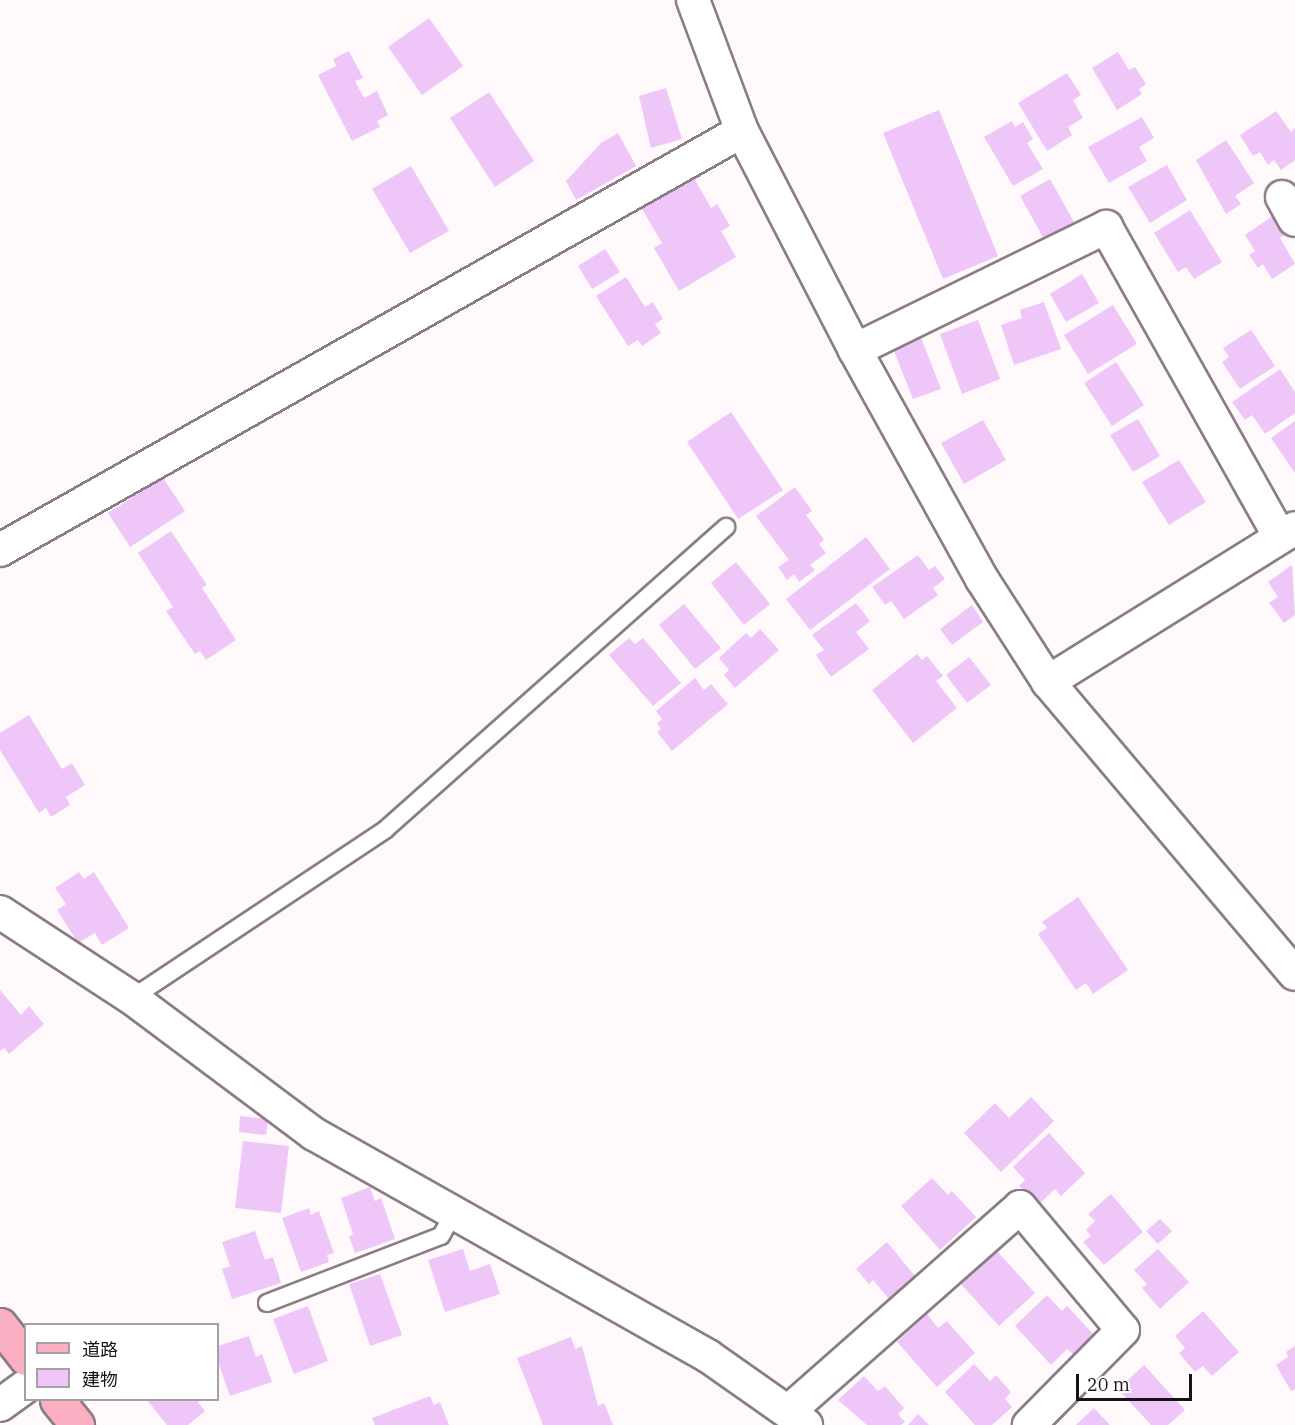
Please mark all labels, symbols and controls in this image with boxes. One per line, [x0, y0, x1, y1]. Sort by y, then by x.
legend [24, 1323, 219, 1401]
text: 道路 [82, 1338, 118, 1361]
scale bar [1079, 1362, 1194, 1400]
text: 建物 [82, 1368, 118, 1391]
text: 20 m [1087, 1373, 1130, 1396]

